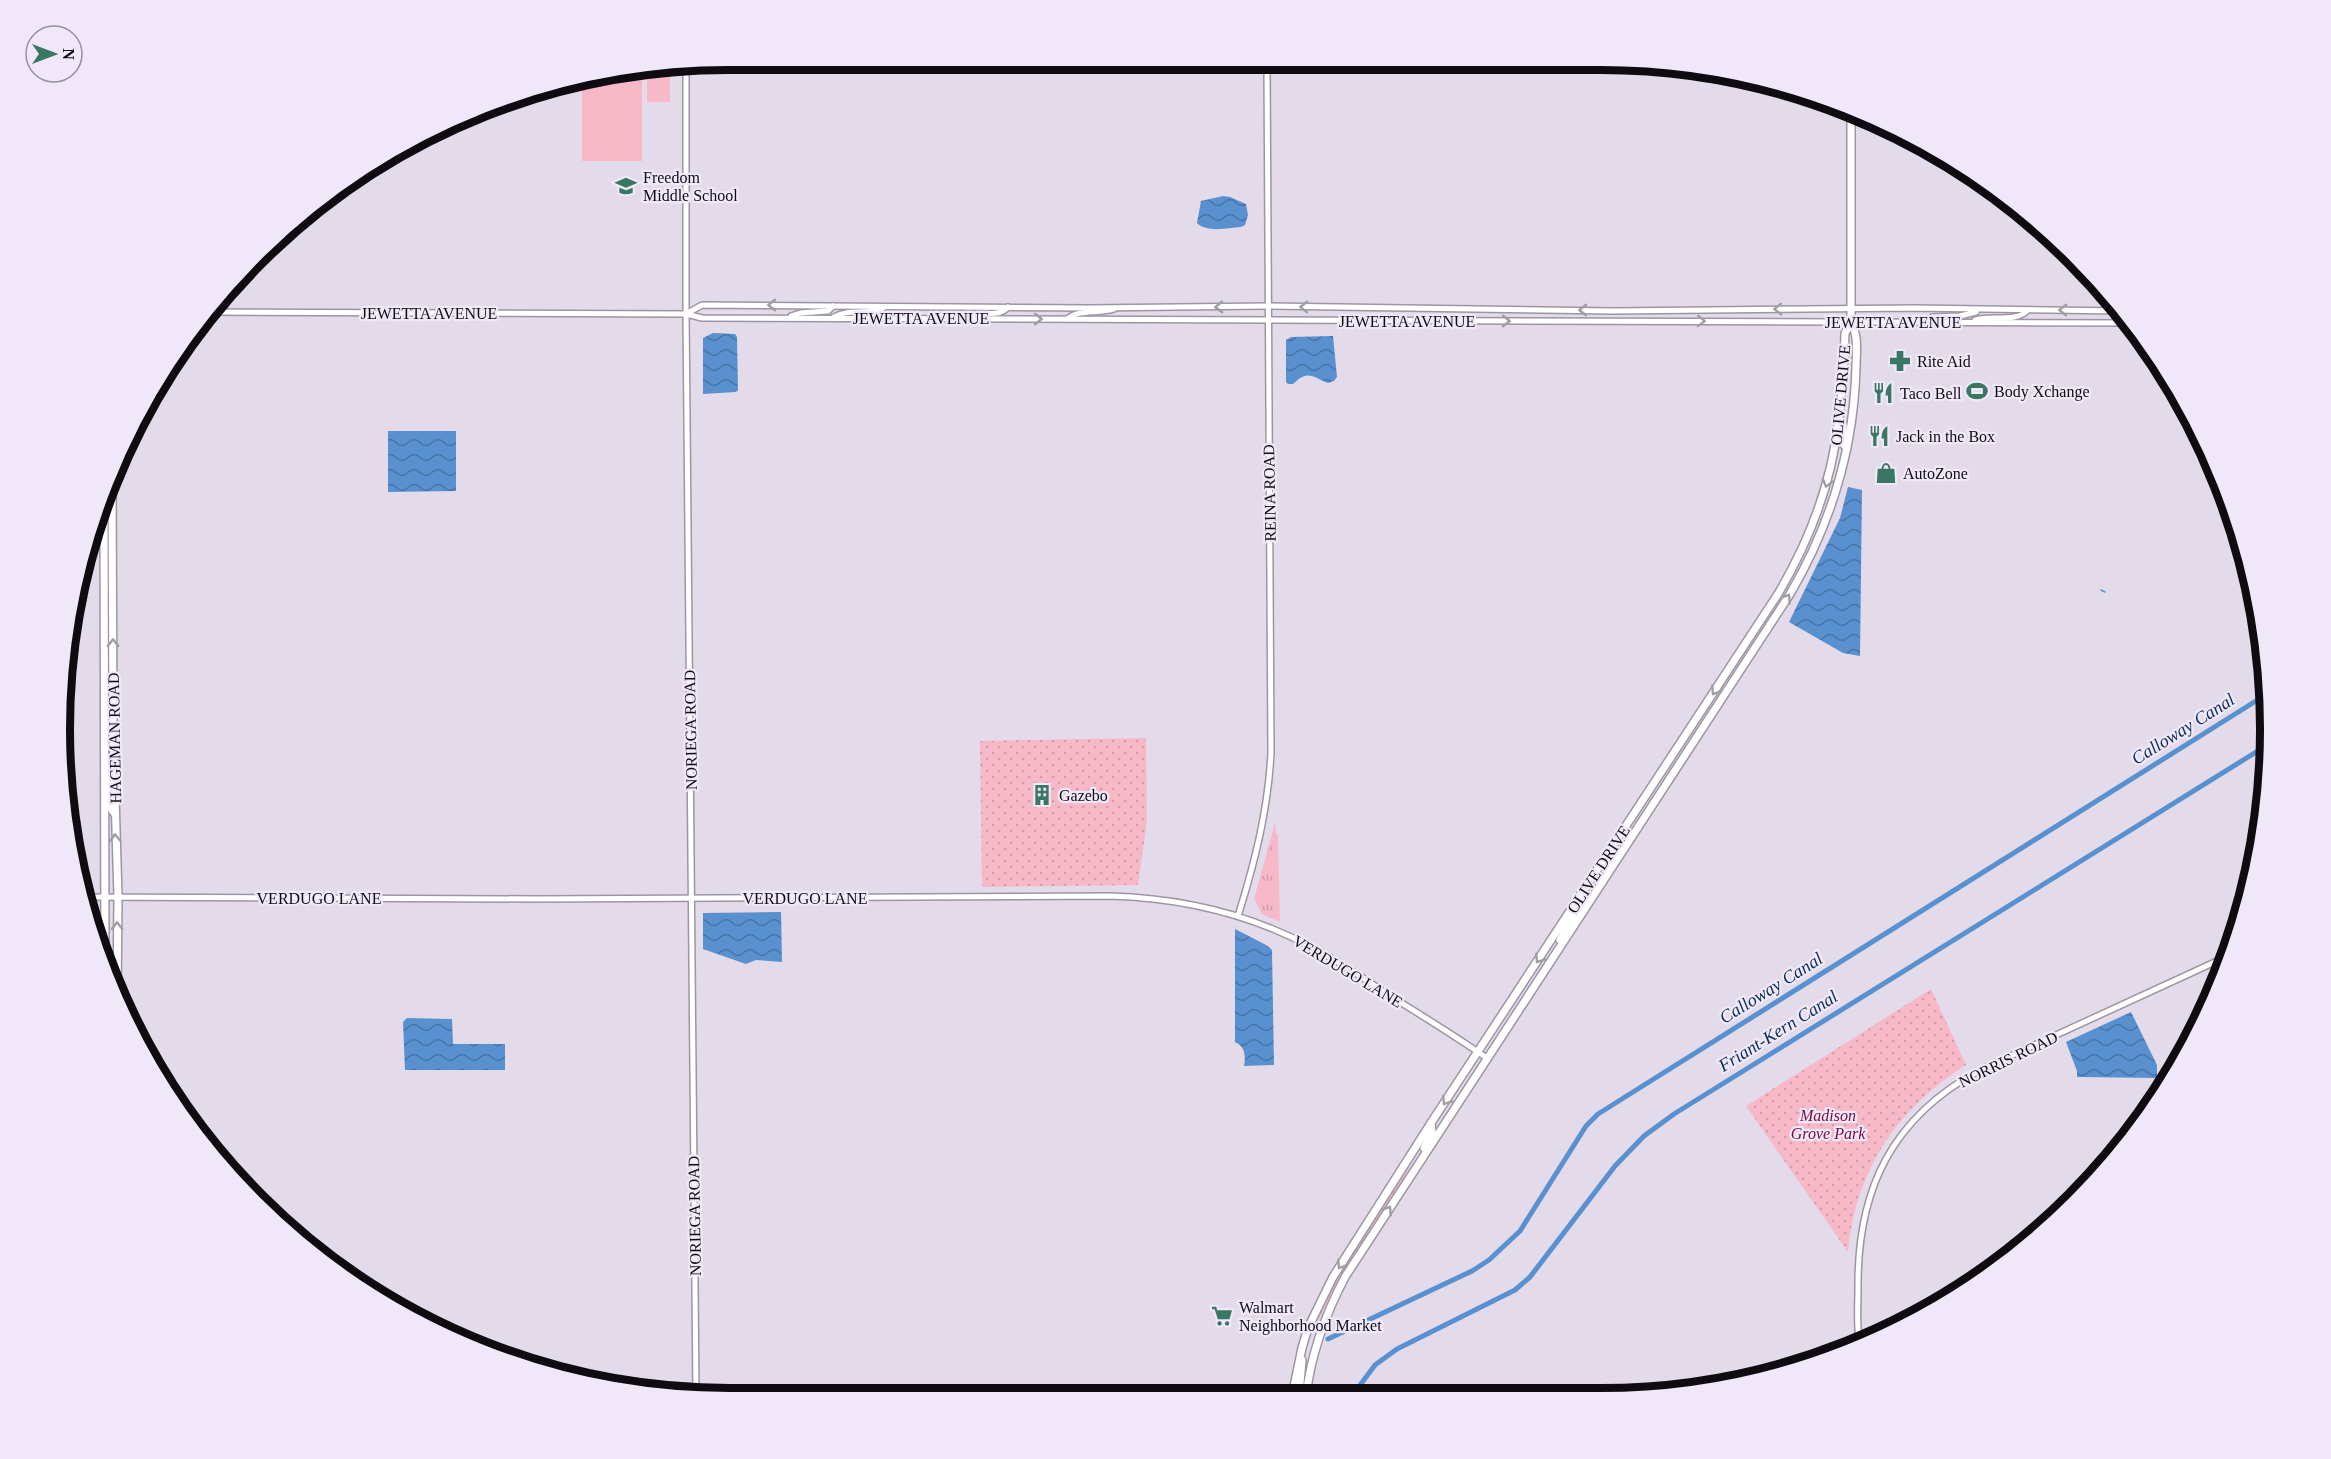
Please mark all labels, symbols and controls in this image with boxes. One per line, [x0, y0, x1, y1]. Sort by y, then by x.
north arrow [24, 24, 84, 84]
text: N [60, 48, 77, 60]
place label: Freedom Middle School [643, 169, 738, 204]
school or university icon: Freedom Middle School [614, 174, 638, 198]
one-way arrow [768, 299, 777, 311]
one-way arrow [1215, 301, 1224, 314]
one-way arrow [1300, 301, 1309, 313]
one-way arrow [1774, 302, 1783, 315]
one-way arrow [1579, 304, 1588, 316]
one-way arrow [2058, 304, 2067, 317]
street label: JEWETTA AVENUE [361, 305, 497, 322]
street label: JEWETTA AVENUE [853, 310, 989, 327]
one-way arrow [1033, 313, 1042, 325]
street label: JEWETTA AVENUE [1339, 313, 1475, 330]
one-way arrow [1696, 314, 1705, 327]
street label: JEWETTA AVENUE [1825, 314, 1961, 331]
one-way arrow [1501, 315, 1510, 327]
street label: OLIVE DRIVE [1828, 344, 1853, 446]
pharmacy icon: Rite Aid [1888, 349, 1912, 373]
place label: Rite Aid [1917, 353, 1971, 370]
sports icon: Body Xchange [1965, 379, 1989, 403]
restaurant icon: Taco Bell [1871, 381, 1895, 405]
place label: Body Xchange [1994, 383, 2090, 401]
place label: Taco Bell [1900, 385, 1962, 402]
restaurant icon: Jack in the Box [1867, 424, 1891, 448]
place label: Jack in the Box [1896, 428, 1995, 445]
street label: REINA ROAD [1260, 444, 1279, 542]
shop icon: AutoZone [1874, 461, 1898, 485]
place label: AutoZone [1903, 465, 1968, 482]
one-way arrow [1822, 478, 1834, 488]
one-way arrow [1780, 594, 1791, 605]
one-way arrow [107, 639, 119, 648]
street label: NORIEGA ROAD [681, 670, 700, 790]
street label: HAGEMAN ROAD [105, 672, 124, 804]
one-way arrow [1711, 684, 1722, 695]
water label: Calloway Canal [2128, 689, 2238, 769]
building icon: Gazebo [1030, 783, 1054, 807]
place label: Gazebo [1059, 787, 1108, 804]
street label: OLIVE DRIVE [1564, 822, 1633, 916]
one-way arrow [109, 834, 122, 843]
street label: VERDUGO LANE [257, 890, 381, 907]
street label: VERDUGO LANE [743, 890, 867, 907]
one-way arrow [111, 921, 123, 930]
street label: VERDUGO LANE [1290, 932, 1406, 1011]
water label: Calloway Canal [1716, 948, 1826, 1028]
one-way arrow [1535, 953, 1546, 964]
water label: Friant-Kern Canal [1714, 986, 1841, 1076]
street label: NORRIS ROAD [1956, 1028, 2060, 1091]
one-way arrow [1442, 1094, 1453, 1105]
park label: Madison Grove Park [1791, 1107, 1866, 1142]
street label: NORIEGA ROAD [685, 1156, 704, 1276]
one-way arrow [1381, 1206, 1392, 1217]
one-way arrow [1337, 1259, 1349, 1269]
place label: Walmart Neighborhood Market [1239, 1299, 1382, 1335]
supermarket icon: Walmart Neighborhood Market [1210, 1304, 1234, 1328]

